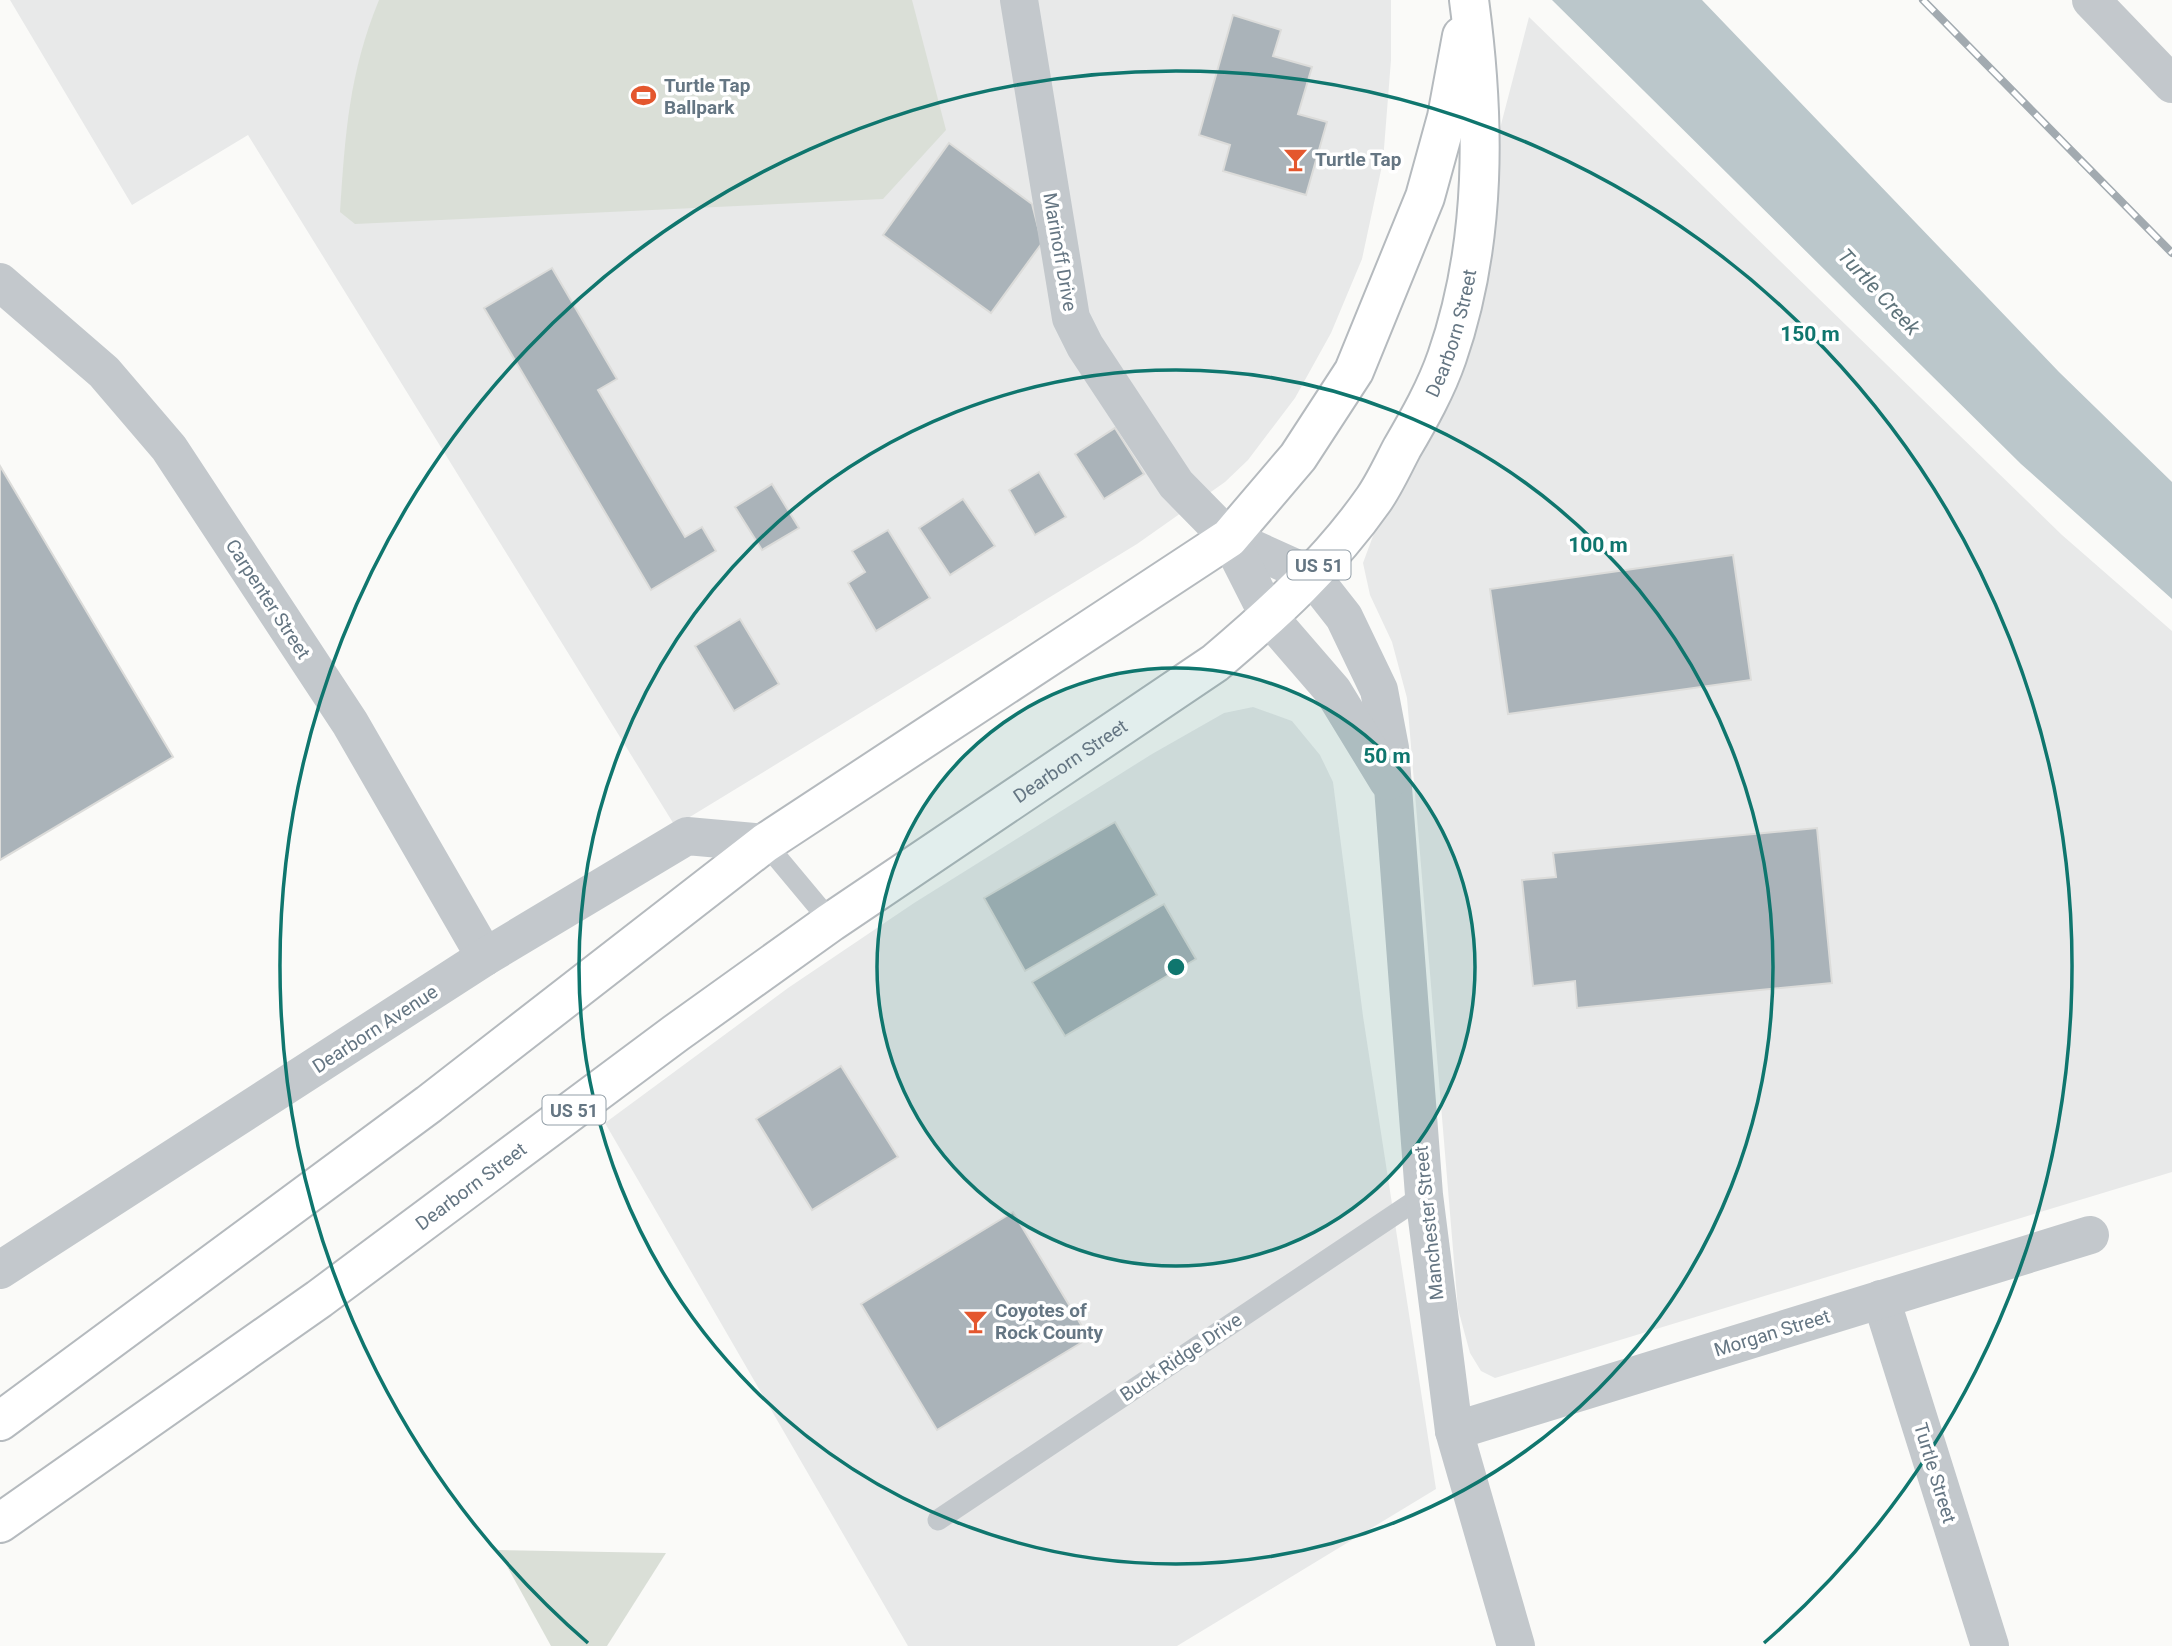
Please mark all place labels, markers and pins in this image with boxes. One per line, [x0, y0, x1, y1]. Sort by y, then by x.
place label: Turtle Tap Ballpark [664, 74, 751, 119]
sports icon: Turtle Tap Ballpark [630, 82, 658, 110]
bar icon: Turtle Tap [1281, 145, 1309, 173]
place label: Turtle Tap [1315, 148, 1402, 171]
centre of rings [1164, 955, 1188, 979]
place label: Coyotes of Rock County [995, 1299, 1104, 1344]
bar icon: Coyotes of Rock County [961, 1307, 989, 1335]

